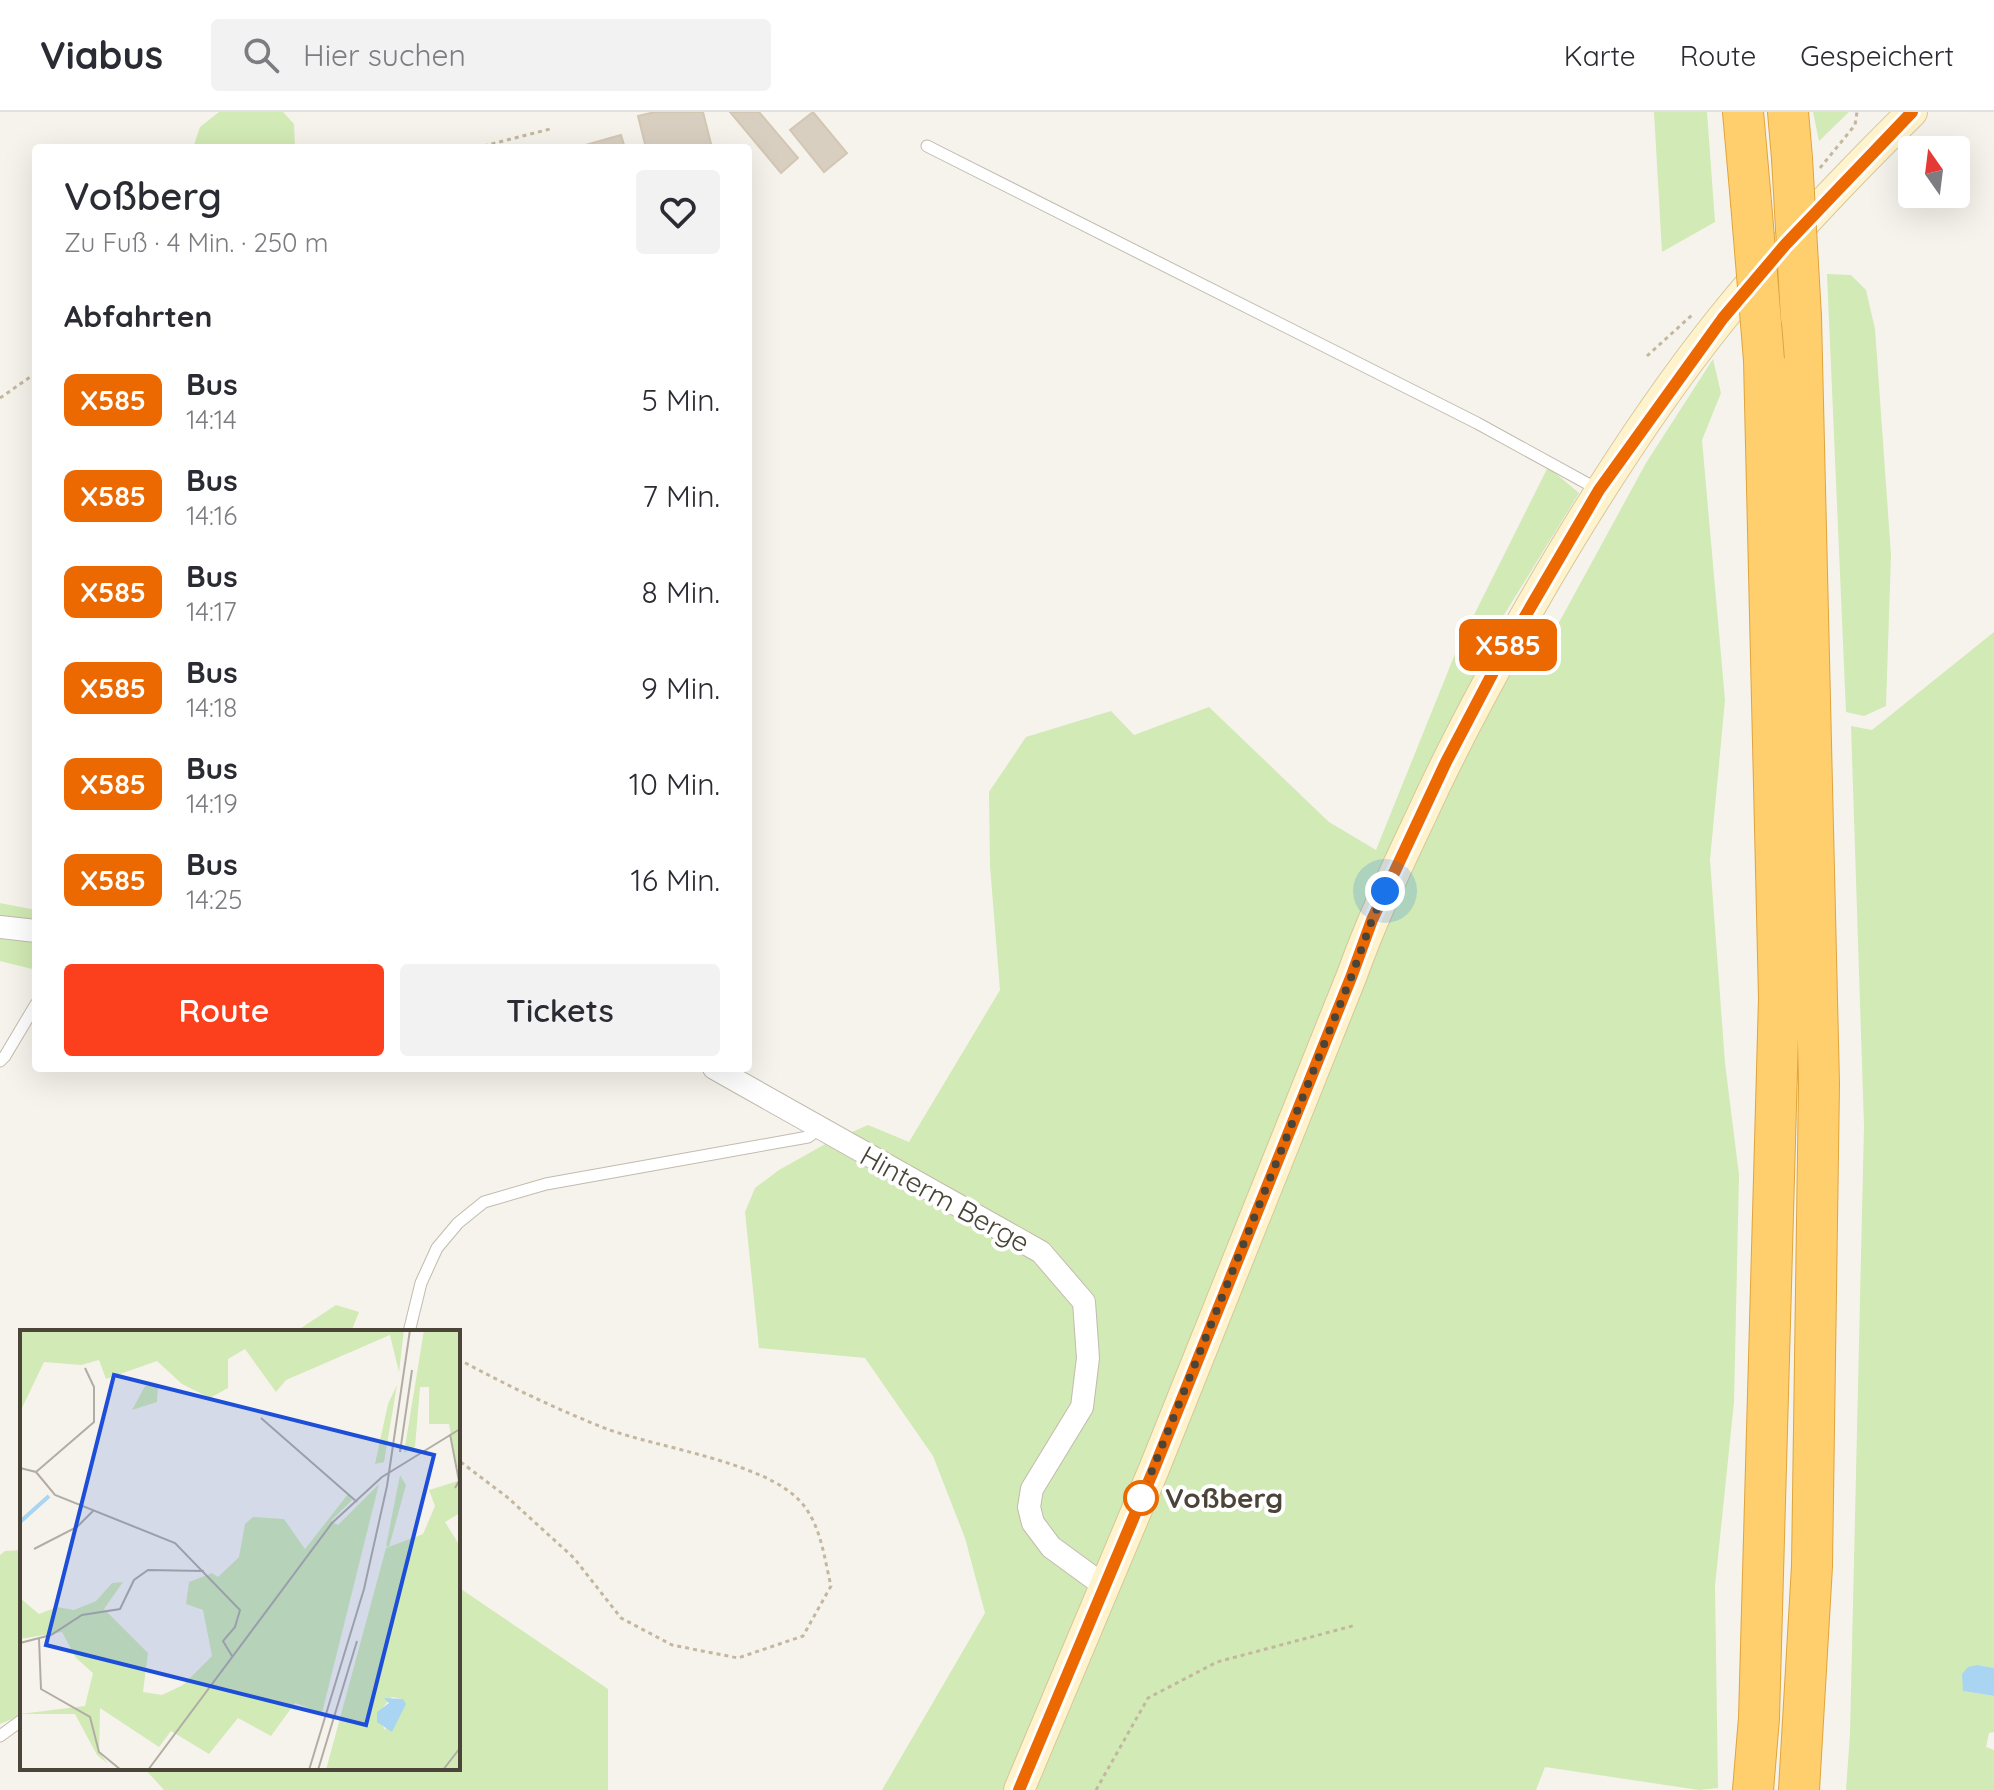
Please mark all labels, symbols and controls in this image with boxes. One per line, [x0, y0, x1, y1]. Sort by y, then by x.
search box [211, 19, 771, 91]
text: Viabus [40, 31, 163, 79]
icon: search [239, 33, 283, 77]
text: Hier suchen [303, 36, 466, 74]
text: Karte [1564, 38, 1636, 73]
text: Route [1680, 38, 1756, 73]
text: Gespeichert [1800, 38, 1954, 73]
north arrow [1898, 136, 1970, 208]
map controls [1898, 136, 1970, 208]
button: heart [636, 170, 720, 254]
text: Voßberg [64, 172, 222, 220]
text: Zu Fuß · 4 Min. · 250 m [64, 226, 328, 259]
text: Abfahrten [64, 297, 212, 335]
text: Bus [186, 365, 238, 403]
text: 5 Min. [641, 381, 720, 419]
text: X585 [80, 382, 146, 417]
text: 14:14 [186, 403, 237, 436]
text: Bus [186, 461, 238, 499]
text: 7 Min. [642, 477, 720, 515]
text: X585 [80, 478, 146, 513]
text: 14:16 [186, 499, 237, 532]
text: Bus [186, 557, 238, 595]
text: 8 Min. [642, 573, 720, 611]
text: X585 [80, 574, 146, 609]
text: 14:17 [186, 595, 237, 628]
line badge: X585 [1452, 619, 1564, 671]
text: X585 [1475, 627, 1541, 662]
text: Bus [186, 653, 238, 691]
text: 9 Min. [641, 669, 720, 707]
text: X585 [80, 670, 146, 705]
text: 14:18 [186, 691, 237, 724]
text: Bus [186, 749, 238, 787]
text: 10 Min. [629, 765, 720, 803]
text: X585 [80, 766, 146, 801]
text: 14:19 [186, 787, 238, 820]
text: Bus [186, 845, 238, 883]
text: 16 Min. [631, 861, 720, 899]
text: X585 [80, 862, 146, 897]
your location [1365, 871, 1405, 911]
text: 14:25 [186, 883, 242, 916]
button: Route [64, 964, 384, 1056]
button: Tickets [400, 964, 720, 1056]
street label: Hinterm Berge [854, 1138, 1036, 1260]
inset map [20, 1330, 460, 1770]
place label: Voßberg [1165, 1480, 1283, 1515]
marker: Voßberg [1124, 1481, 1158, 1515]

